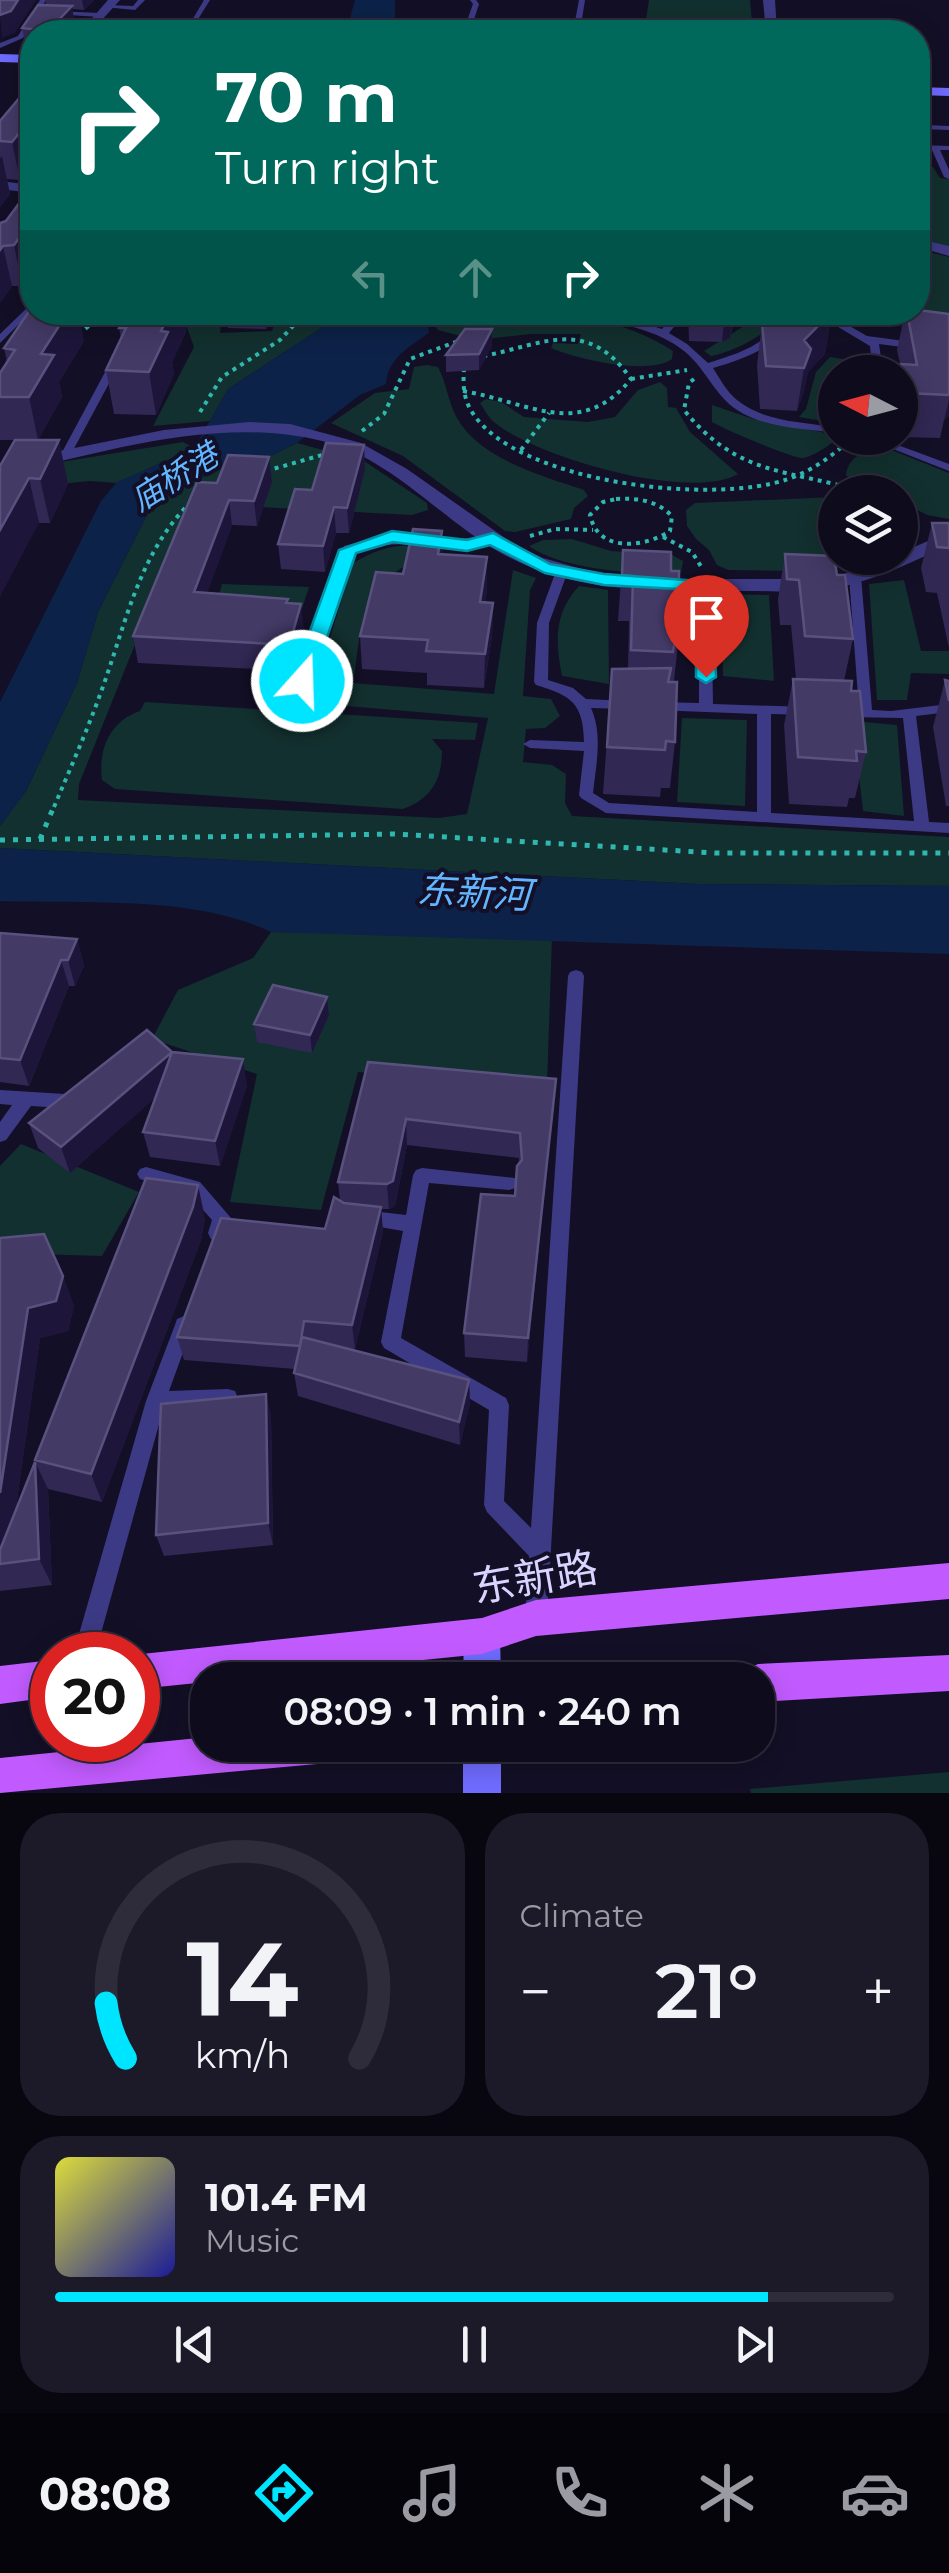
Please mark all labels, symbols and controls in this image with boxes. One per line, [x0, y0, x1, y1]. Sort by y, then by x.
text: 70 m [215, 54, 398, 140]
icon: right [50, 60, 180, 190]
text: Turn right [215, 140, 440, 195]
icon: left [343, 250, 398, 305]
icon: ahead [448, 250, 503, 305]
icon: right [553, 250, 608, 305]
north arrow [818, 355, 918, 455]
map controls [818, 355, 918, 575]
water label: 庙桥港 [123, 433, 228, 519]
button: layers [818, 475, 918, 575]
pin [664, 575, 749, 678]
icon: arrive [679, 590, 734, 645]
position arrow [250, 629, 354, 733]
water label: 东新河 [416, 866, 539, 919]
street label: 东新路 [468, 1540, 602, 1614]
speed limit sign: 20 [30, 1632, 160, 1762]
text: 08:09 · 1 min · 240 m [284, 1688, 681, 1735]
text: Climate [520, 1896, 644, 1935]
text: 14 [186, 1915, 298, 2042]
text: 21° [655, 1945, 759, 2037]
text: − [520, 1958, 551, 2025]
text: + [862, 1958, 894, 2025]
text: km/h [195, 2033, 290, 2077]
text: 101.4 FM [205, 2174, 368, 2221]
text: Music [205, 2221, 299, 2260]
icon: previous [167, 2317, 222, 2372]
icon: pause [447, 2317, 502, 2372]
icon: next [727, 2317, 782, 2372]
icon: directions [249, 2458, 319, 2528]
icon: music [397, 2458, 467, 2528]
icon: phone [545, 2458, 615, 2528]
icon: climate [692, 2458, 762, 2528]
icon: car [840, 2458, 910, 2528]
text: 08:08 [39, 2466, 171, 2521]

